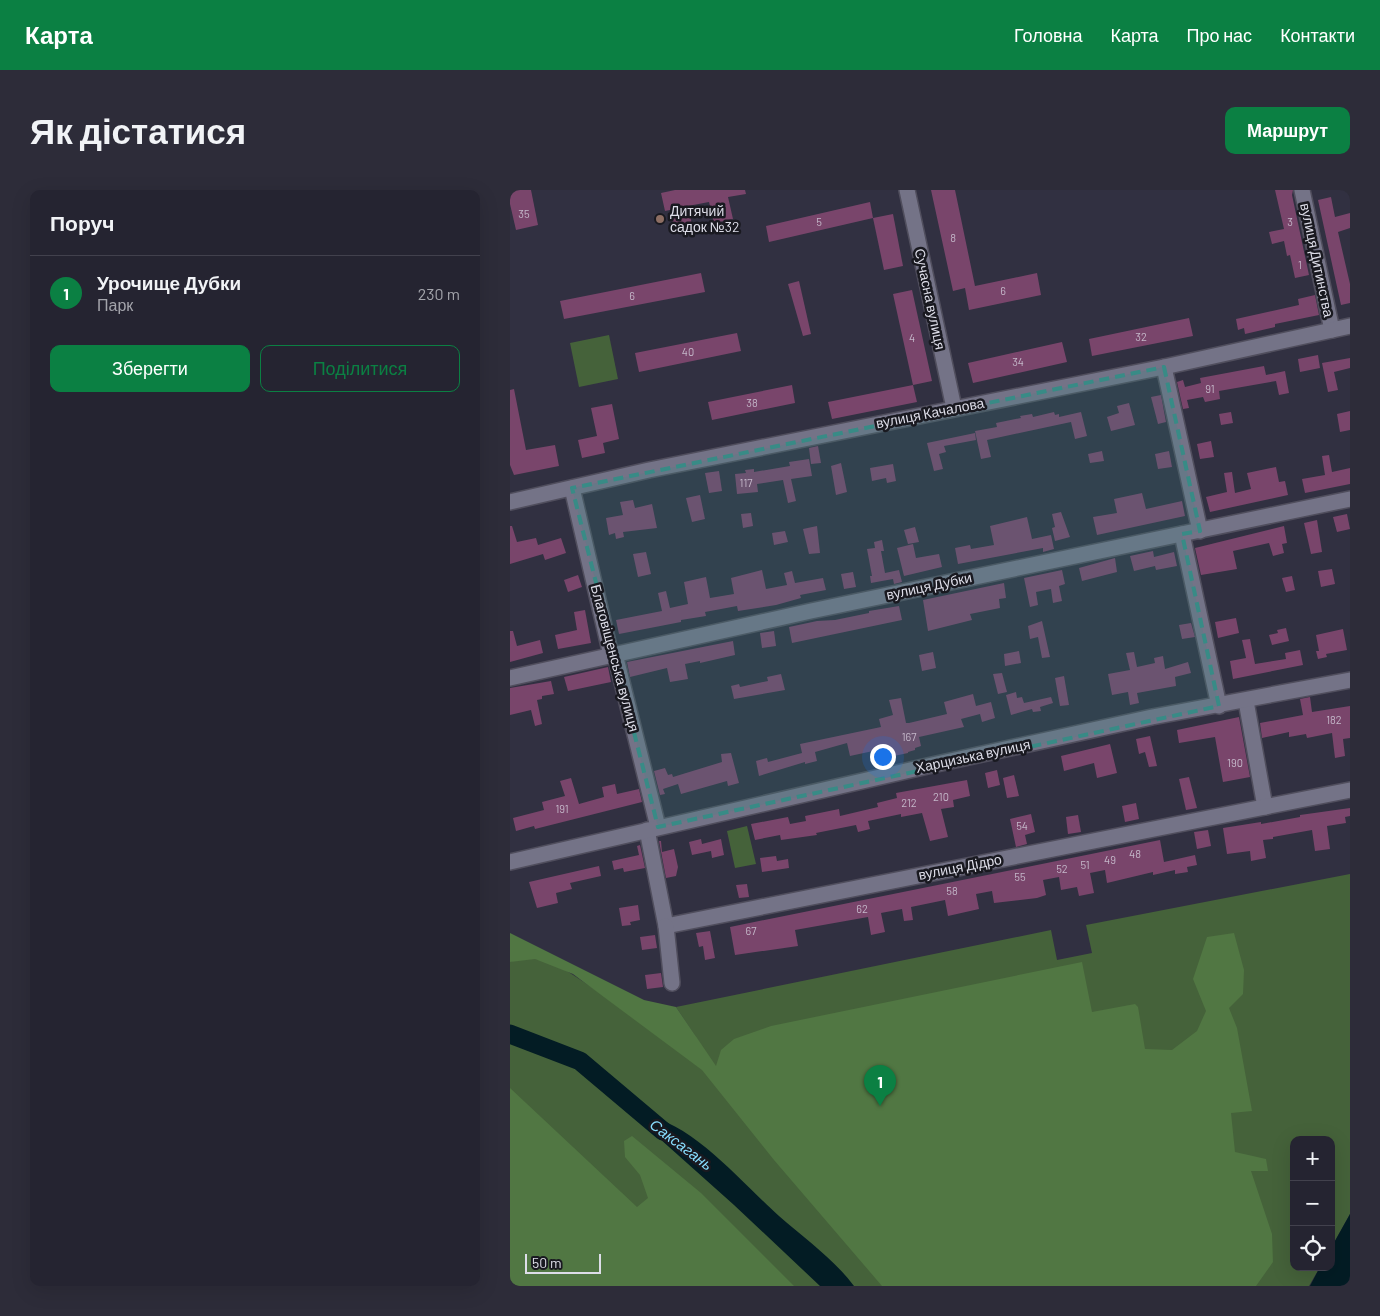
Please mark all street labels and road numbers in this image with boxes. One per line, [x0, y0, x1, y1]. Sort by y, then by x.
street label: вулиця Дитинства [1297, 201, 1338, 319]
street label: Сучасна вулиця [911, 247, 950, 351]
street label: вулиця Качалова [874, 394, 986, 431]
street label: вулиця Дубки [885, 568, 973, 603]
street label: Благовіщенська вулиця [588, 582, 643, 733]
street label: Харцизька вулиця [914, 735, 1032, 776]
street label: вулиця Дідро [917, 850, 1003, 883]

